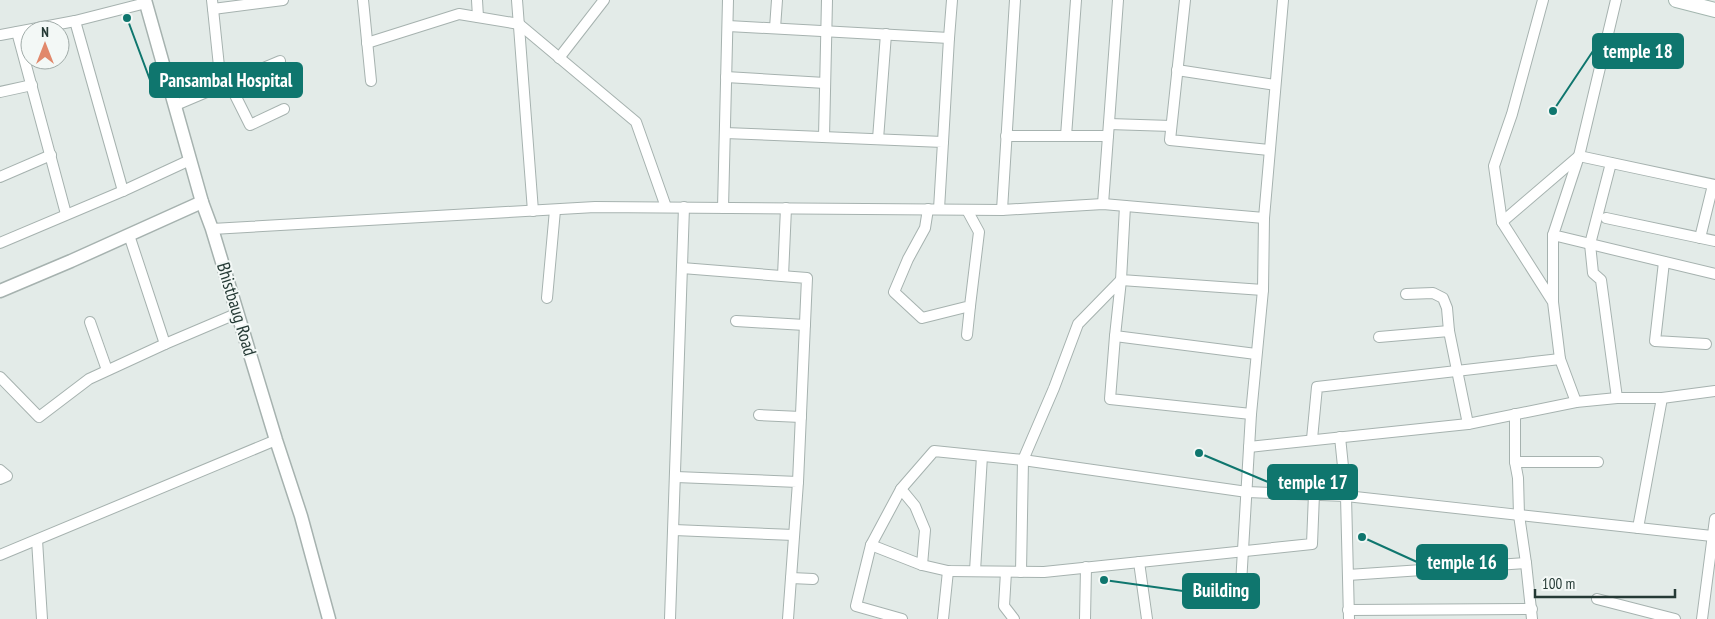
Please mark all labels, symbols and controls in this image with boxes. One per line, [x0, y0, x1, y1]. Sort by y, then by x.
north arrow [20, 20, 70, 70]
text: N [41, 23, 49, 41]
callout: temple 18 [1593, 34, 1683, 68]
text: temple 18 [1603, 39, 1673, 63]
callout: Pansambal Hospital [150, 63, 302, 97]
text: Pansambal Hospital [160, 68, 293, 92]
street label: Bhistbaug Road [212, 260, 262, 358]
callout: temple 17 [1268, 465, 1357, 499]
text: temple 17 [1278, 470, 1348, 494]
callout: temple 16 [1417, 545, 1507, 579]
text: temple 16 [1427, 550, 1497, 574]
scale bar [1535, 566, 1675, 598]
callout: Building [1183, 574, 1259, 608]
text: 100 m [1542, 574, 1575, 593]
text: Building [1193, 578, 1249, 602]

